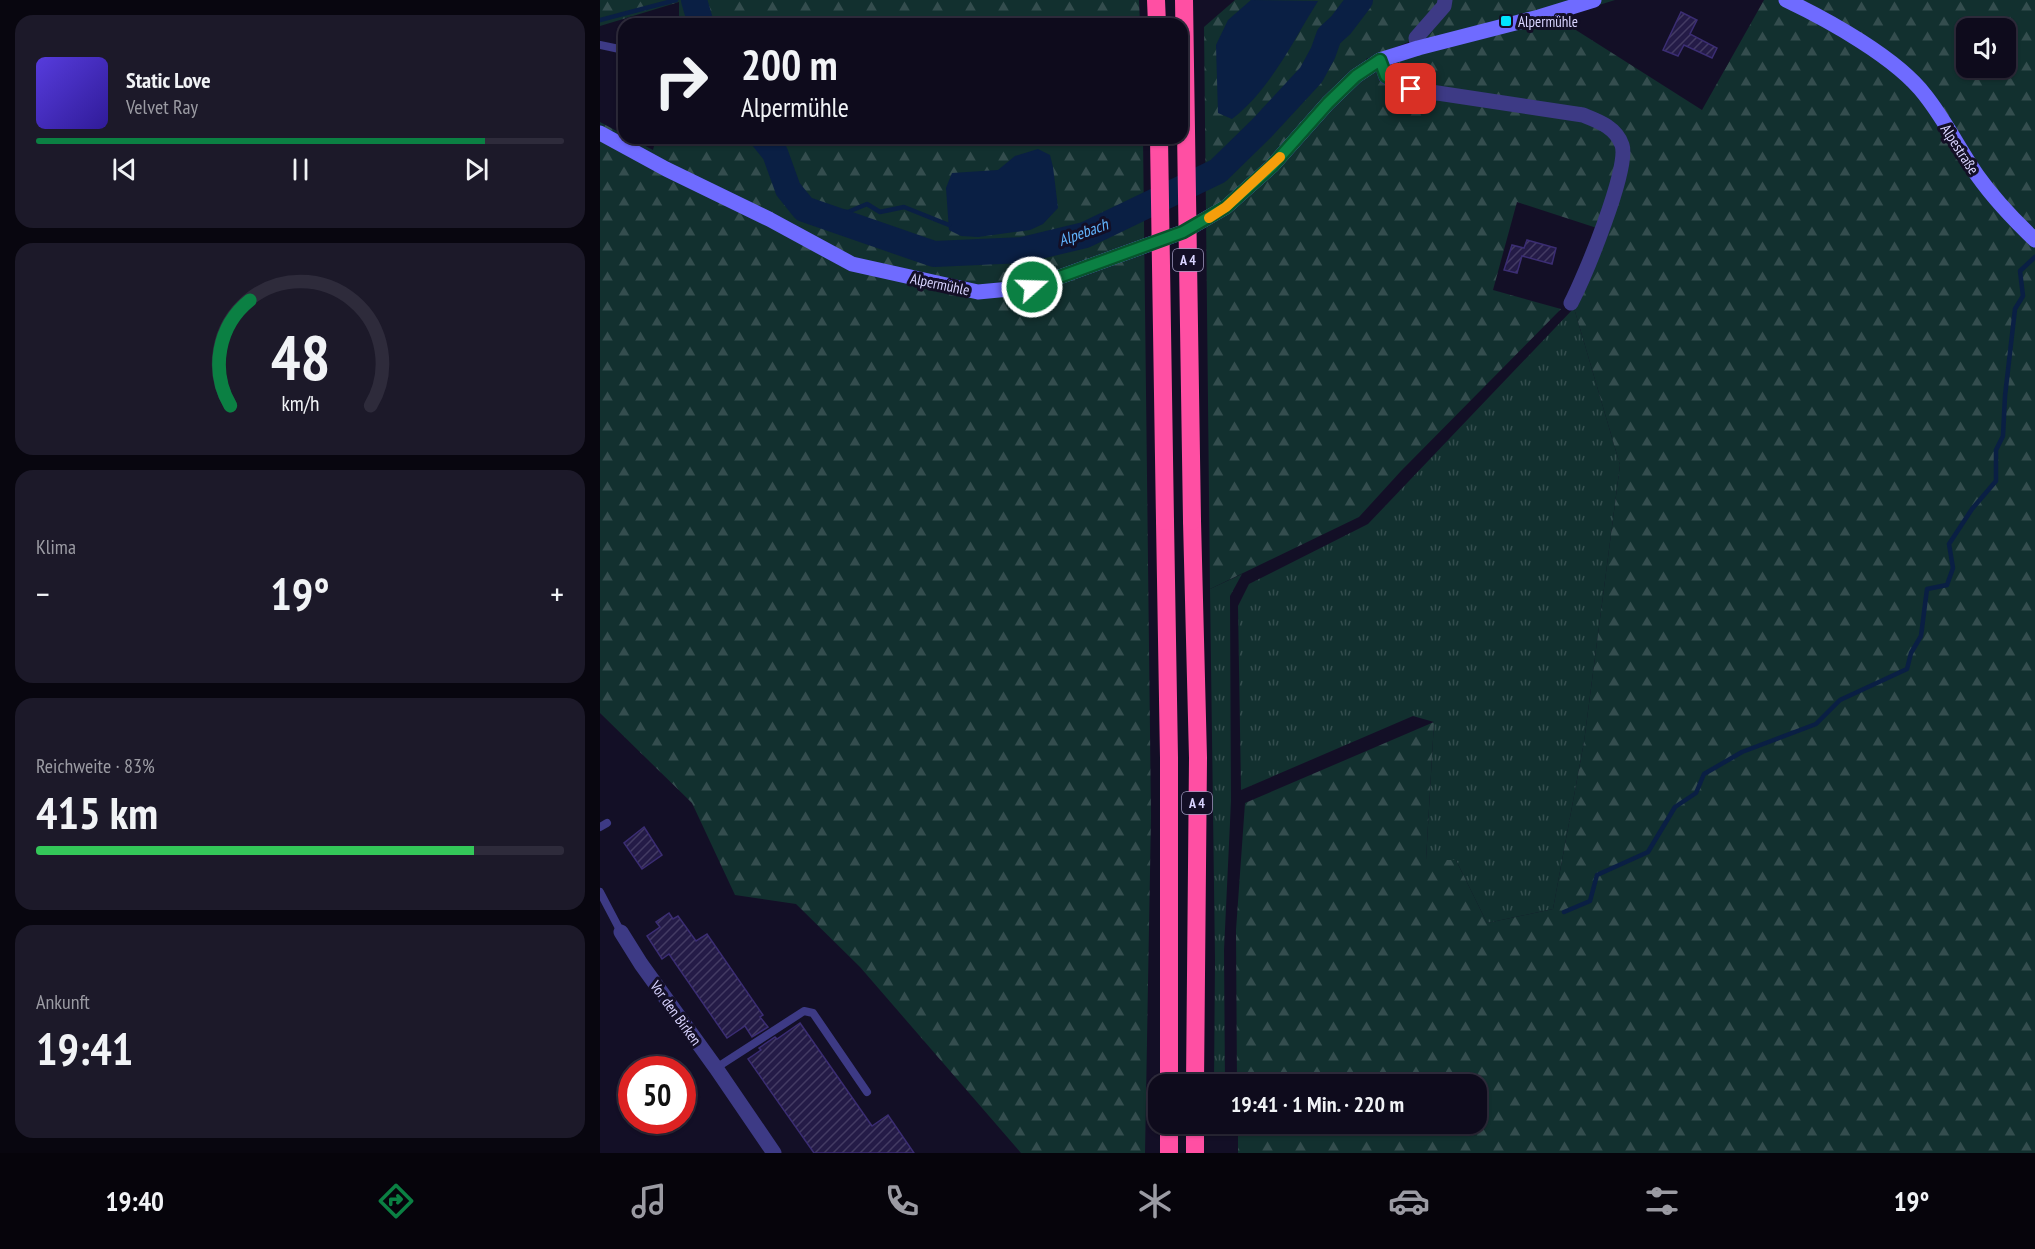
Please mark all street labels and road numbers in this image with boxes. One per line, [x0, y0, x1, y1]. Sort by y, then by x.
street label: Alpestraße [1937, 120, 1983, 178]
road number: A 4 [1173, 249, 1203, 271]
street label: Alpermühle [909, 268, 971, 300]
road number: A 4 [1182, 792, 1212, 814]
street label: Vor den Birken [646, 976, 706, 1049]

